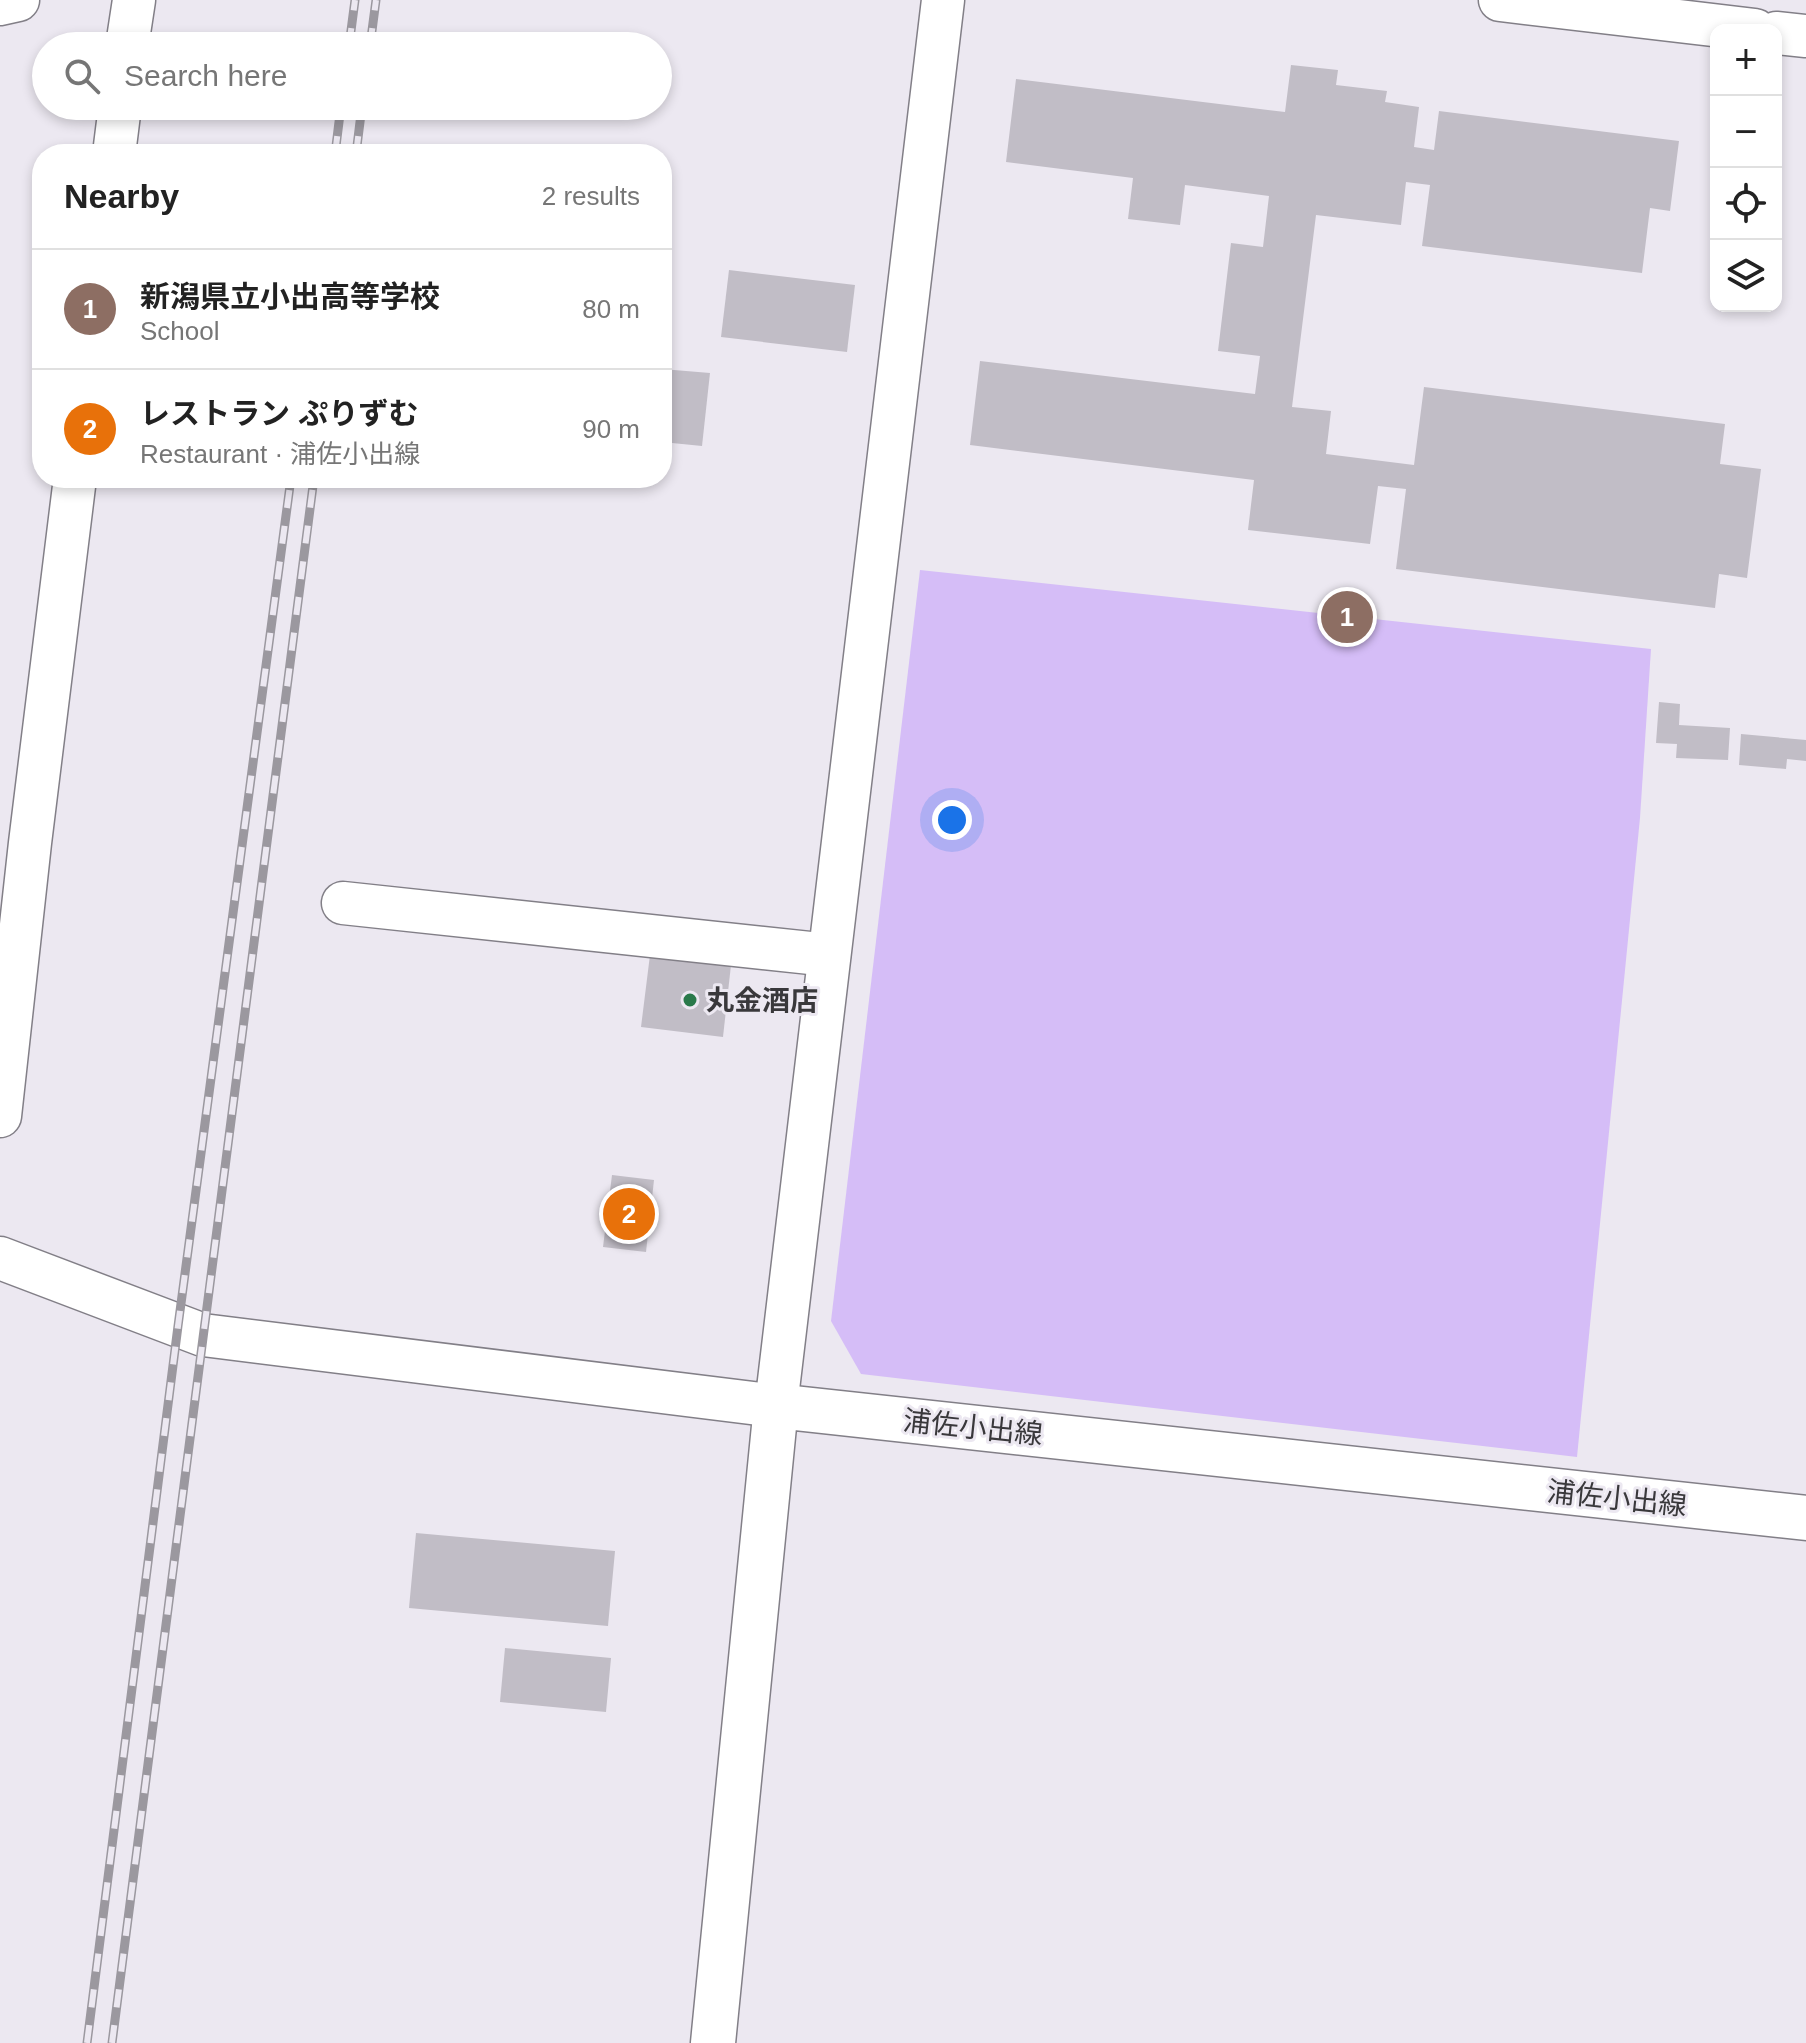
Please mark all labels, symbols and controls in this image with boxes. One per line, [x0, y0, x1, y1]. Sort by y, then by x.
map controls [1710, 24, 1782, 312]
button: + [1710, 24, 1782, 96]
search box [32, 32, 672, 120]
icon: search [60, 54, 104, 98]
text: Search here [124, 59, 287, 92]
button: − [1710, 96, 1782, 168]
button: locate [1710, 168, 1782, 240]
text: Nearby [64, 177, 179, 215]
text: 2 results [542, 181, 640, 211]
button: layers [1710, 240, 1782, 312]
text: 新潟県立小出高等学校 [140, 280, 440, 313]
text: 1 [83, 294, 97, 324]
text: 80 m [582, 294, 640, 324]
text: School [140, 316, 220, 346]
text: レストラン ぷりずむ [140, 397, 418, 430]
text: 2 [83, 414, 97, 444]
text: 90 m [582, 414, 640, 444]
text: Restaurant · 浦佐小出線 [140, 439, 420, 469]
pin: 1 [1321, 587, 1373, 647]
your location [932, 800, 972, 840]
place label: 丸金酒店 [706, 985, 818, 1016]
marker: 丸金酒店 [681, 991, 699, 1009]
pin: 2 [603, 1184, 655, 1244]
street label: 浦佐小出線 [902, 1405, 1044, 1450]
street label: 浦佐小出線 [1546, 1476, 1688, 1521]

